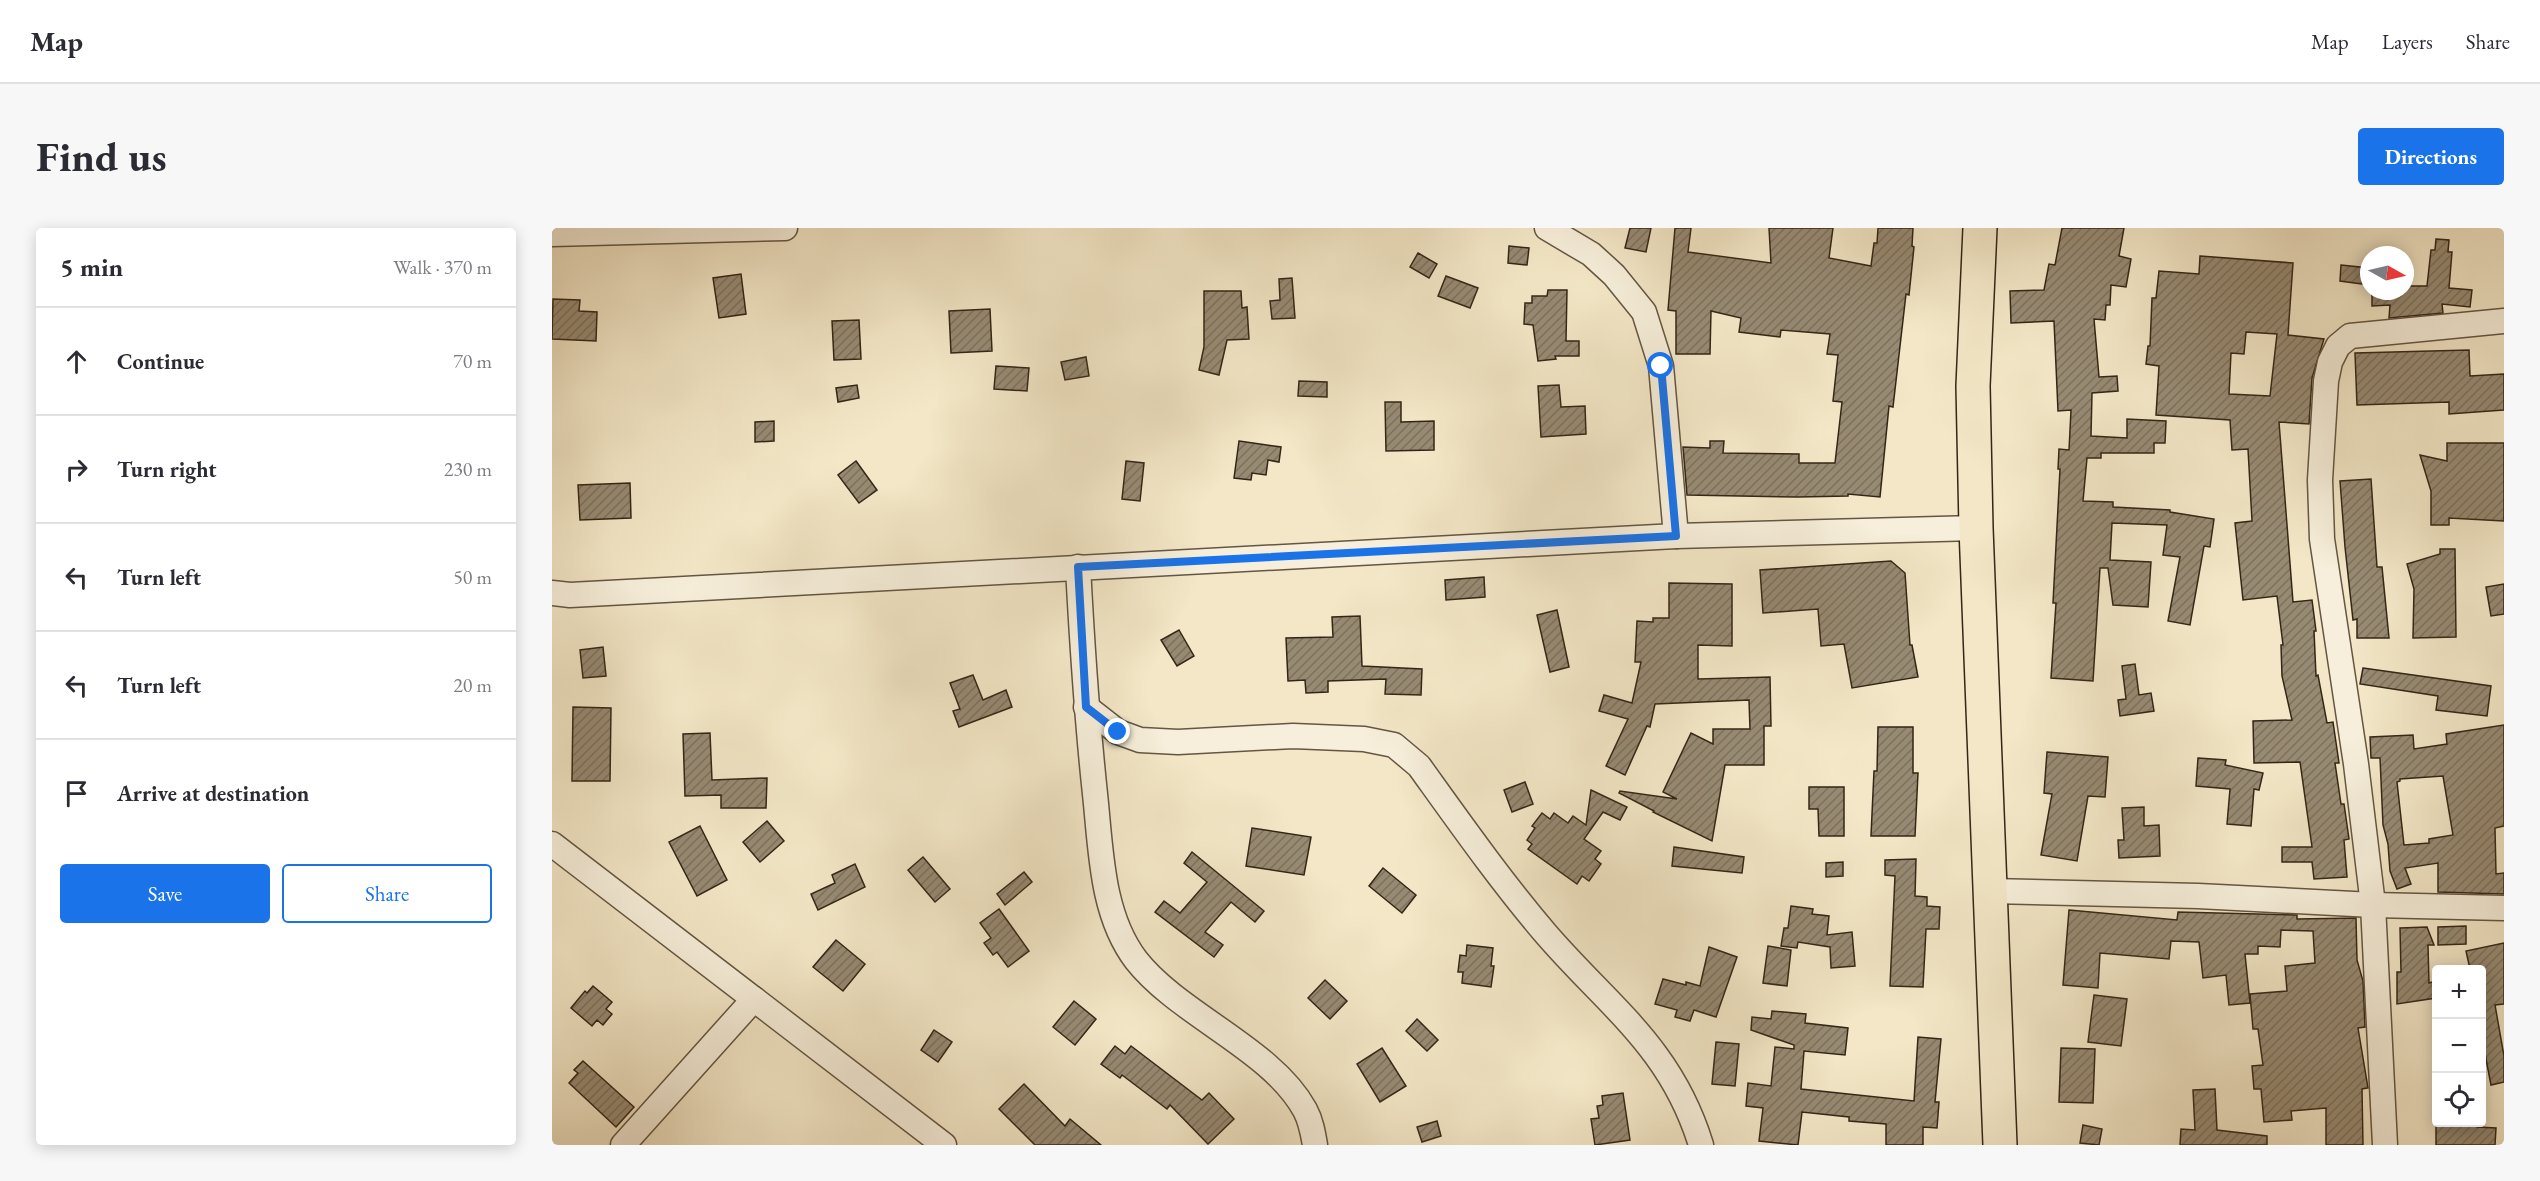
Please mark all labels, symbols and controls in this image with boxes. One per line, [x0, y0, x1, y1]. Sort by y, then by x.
text: Map [30, 23, 83, 59]
text: Map [2311, 28, 2349, 55]
text: Layers [2382, 28, 2433, 55]
text: Share [2466, 28, 2510, 55]
button: Directions [2358, 128, 2504, 185]
text: Find us [36, 129, 167, 184]
north arrow [2360, 246, 2414, 300]
text: 5 min [60, 250, 123, 284]
text: Walk · 370 m [393, 254, 492, 280]
icon: ahead [60, 345, 93, 378]
text: Continue [117, 347, 204, 376]
text: 70 m [453, 348, 492, 374]
route start [1647, 352, 1673, 378]
icon: right [60, 453, 93, 486]
text: Turn right [117, 455, 216, 484]
text: 230 m [444, 456, 492, 482]
icon: left [60, 561, 93, 594]
text: Turn left [117, 563, 201, 592]
text: 50 m [453, 564, 492, 590]
icon: left [60, 669, 93, 702]
text: Turn left [117, 671, 201, 700]
text: 20 m [453, 672, 492, 698]
route end [1104, 718, 1130, 744]
icon: arrive [60, 777, 93, 810]
text: Arrive at destination [117, 779, 309, 808]
button: Save [60, 864, 270, 923]
button: Share [282, 864, 492, 923]
map controls [2432, 965, 2486, 1127]
button: + [2432, 965, 2486, 1019]
button: − [2432, 1019, 2486, 1073]
button: locate [2432, 1073, 2486, 1127]

